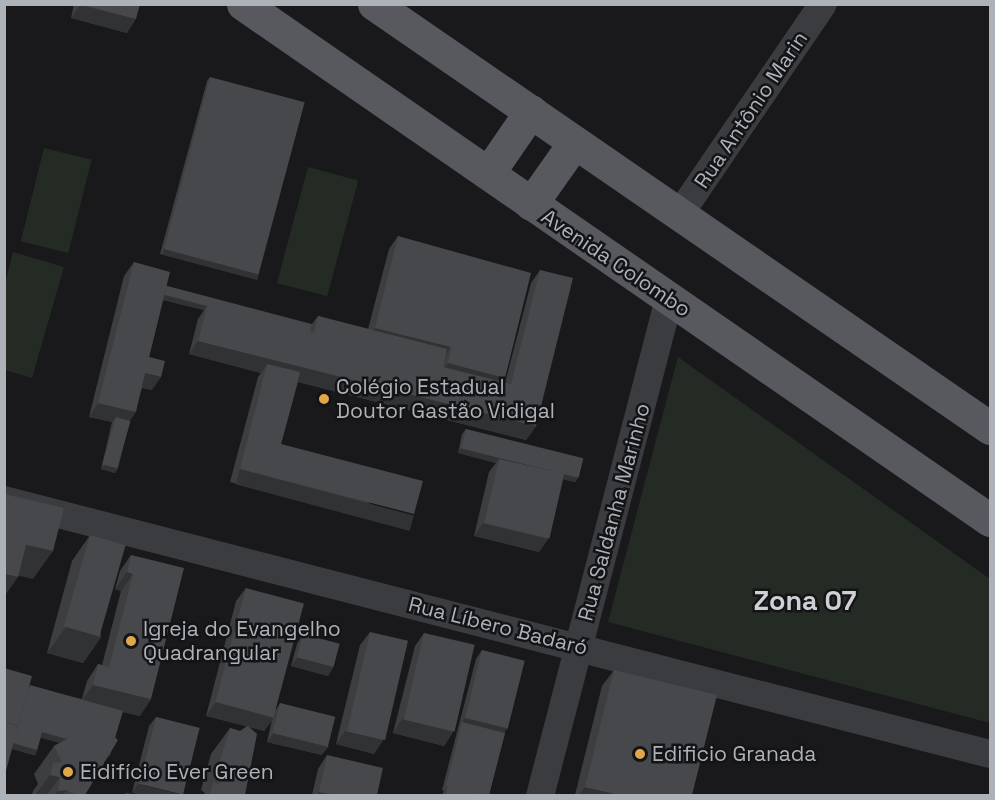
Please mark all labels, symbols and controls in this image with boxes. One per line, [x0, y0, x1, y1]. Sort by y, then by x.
street label: Rua Antônio Marin [689, 27, 813, 193]
street label: Avenida Colombo [537, 204, 695, 322]
place label: Colégio Estadual Doutor Gastão Vidigal [336, 374, 555, 424]
marker: Colégio Estadual Doutor Gastão Vidigal [317, 392, 331, 406]
street label: Rua Saldanha Marinho [573, 400, 655, 624]
district label: Zona 07 [754, 585, 856, 617]
street label: Rua Líbero Badaró [406, 592, 590, 660]
place label: Igreja do Evangelho Quadrangular [143, 616, 341, 666]
marker: Igreja do Evangelho Quadrangular [124, 634, 138, 648]
place label: Edificio Granada [652, 741, 816, 767]
marker: Edificio Granada [633, 747, 647, 761]
place label: Eidifício Ever Green [80, 759, 274, 785]
marker: Eidifício Ever Green [61, 765, 75, 779]

